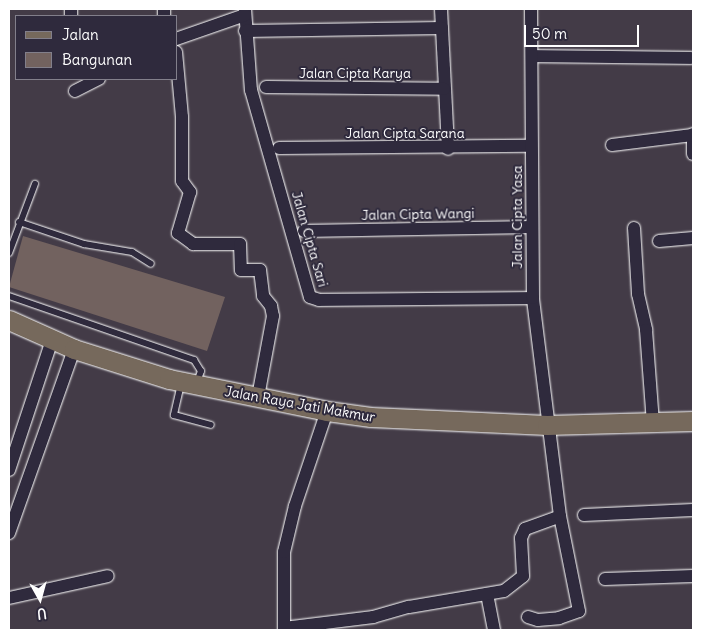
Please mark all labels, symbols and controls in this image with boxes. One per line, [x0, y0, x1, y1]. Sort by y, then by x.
legend [15, 15, 178, 80]
scale bar [527, 15, 642, 47]
text: 50 m [532, 24, 567, 43]
text: Jalan [62, 25, 99, 44]
text: Bangunan [62, 50, 132, 69]
street label: Jalan Cipta Karya [299, 65, 411, 81]
street label: Jalan Cipta Sarana [345, 125, 465, 141]
street label: Jalan Cipta Yasa [509, 165, 525, 269]
street label: Jalan Cipta Sari [288, 189, 332, 289]
street label: Jalan Cipta Wangi [361, 205, 475, 223]
street label: Jalan Raya Jati Makmur [223, 382, 377, 426]
north arrow [15, 574, 65, 624]
text: U [36, 604, 48, 623]

